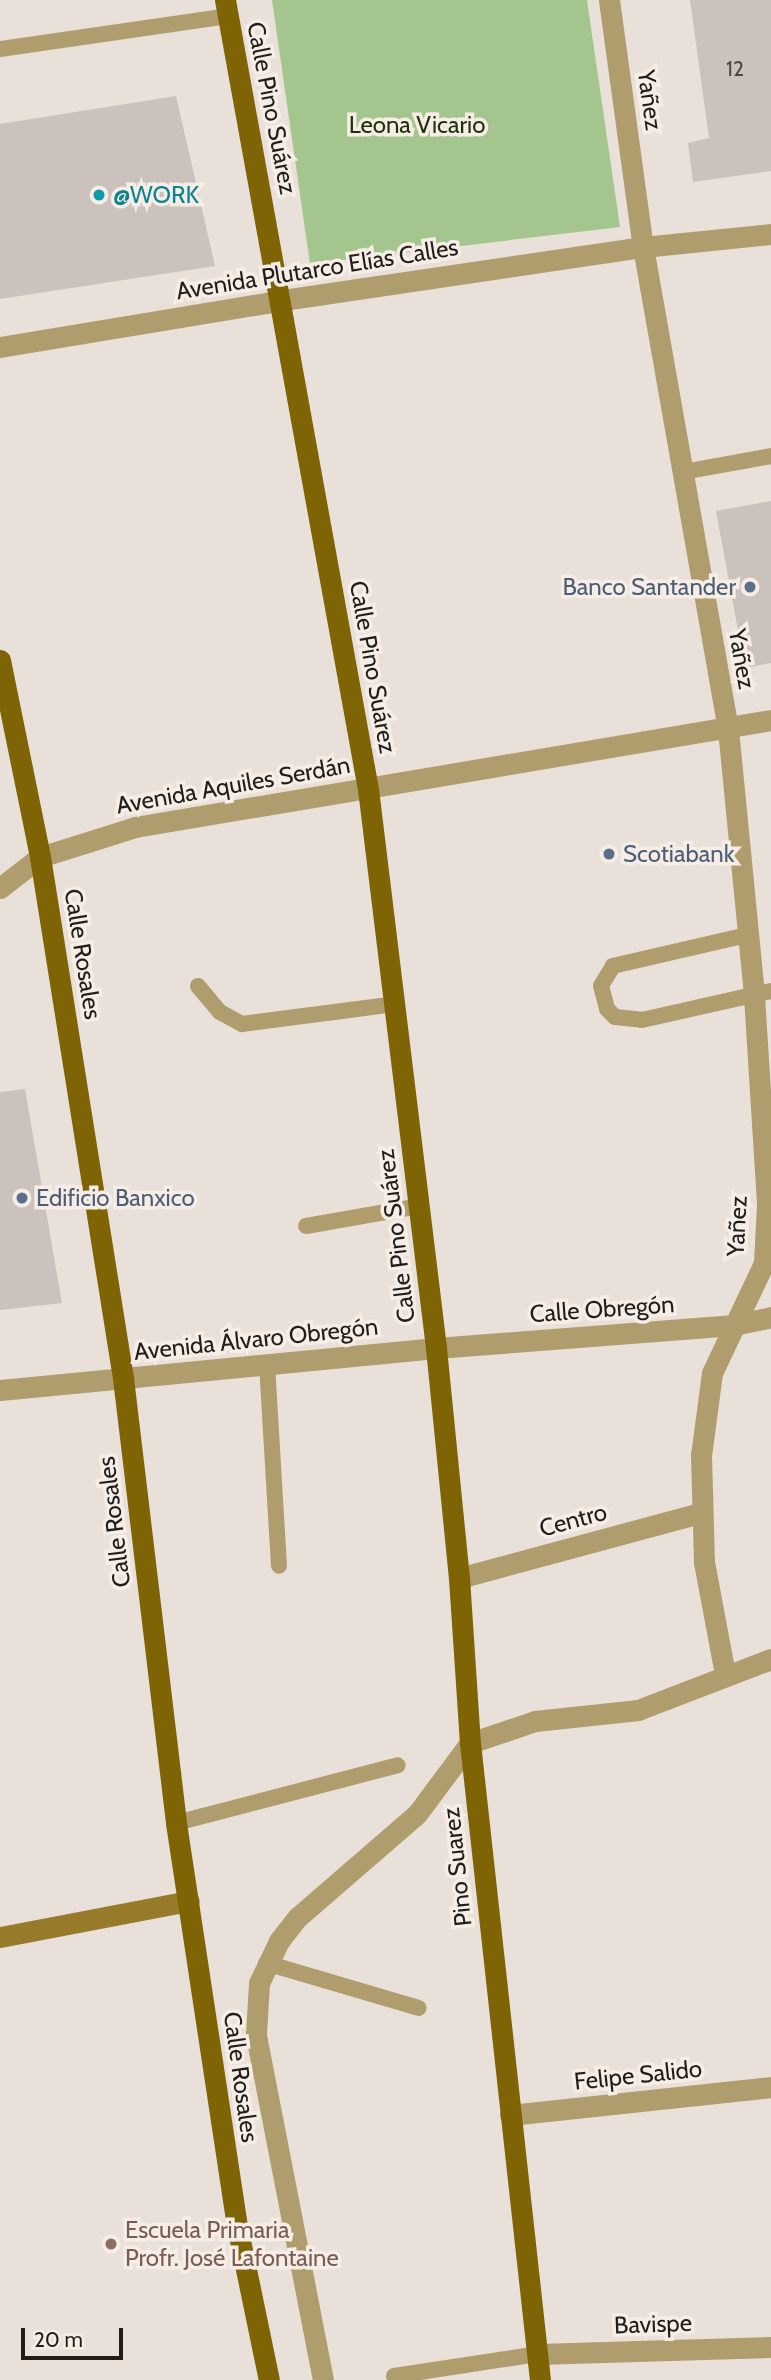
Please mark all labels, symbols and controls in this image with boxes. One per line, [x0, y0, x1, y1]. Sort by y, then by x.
street label: Calle Pino Suárez [241, 19, 303, 197]
house number: 12 [726, 56, 744, 82]
street label: Yañez [632, 68, 668, 132]
park label: Leona Vicario [349, 111, 485, 139]
place label: @WORK [113, 181, 199, 209]
marker: @WORK [91, 187, 107, 203]
street label: Avenida Plutarco Elías Calles [174, 232, 460, 306]
place label: Banco Santander [562, 573, 736, 601]
street label: Calle Pino Suárez [344, 578, 402, 756]
marker: Banco Santander [742, 579, 758, 595]
street label: Yañez [723, 627, 761, 691]
street label: Avenida Aquiles Serdán [114, 750, 352, 820]
place label: Scotiabank [623, 840, 734, 868]
marker: Scotiabank [601, 846, 617, 862]
street label: Calle Rosales [58, 887, 108, 1021]
street label: Calle Pino Suárez [371, 1148, 421, 1324]
place label: Edificio Banxico [36, 1184, 195, 1212]
marker: Edificio Banxico [14, 1190, 30, 1206]
street label: Yañez [721, 1195, 753, 1257]
street label: Calle Obregón [529, 1290, 675, 1328]
street label: Avenida Álvaro Obregón [132, 1312, 380, 1366]
street label: Calle Rosales [92, 1455, 136, 1589]
street label: Centro [536, 1497, 610, 1543]
street label: Pino Suarez [436, 1806, 478, 1928]
street label: Calle Rosales [218, 2010, 264, 2144]
street label: Felipe Salido [573, 2054, 703, 2096]
place label: Escuela Primaria Profr. José Lafontaine [125, 2216, 339, 2272]
marker: Escuela Primaria Profr. José Lafontaine [103, 2236, 119, 2252]
street label: Bavispe [614, 2308, 692, 2340]
scale bar [24, 2314, 126, 2358]
text: 20 m [34, 2327, 83, 2352]

